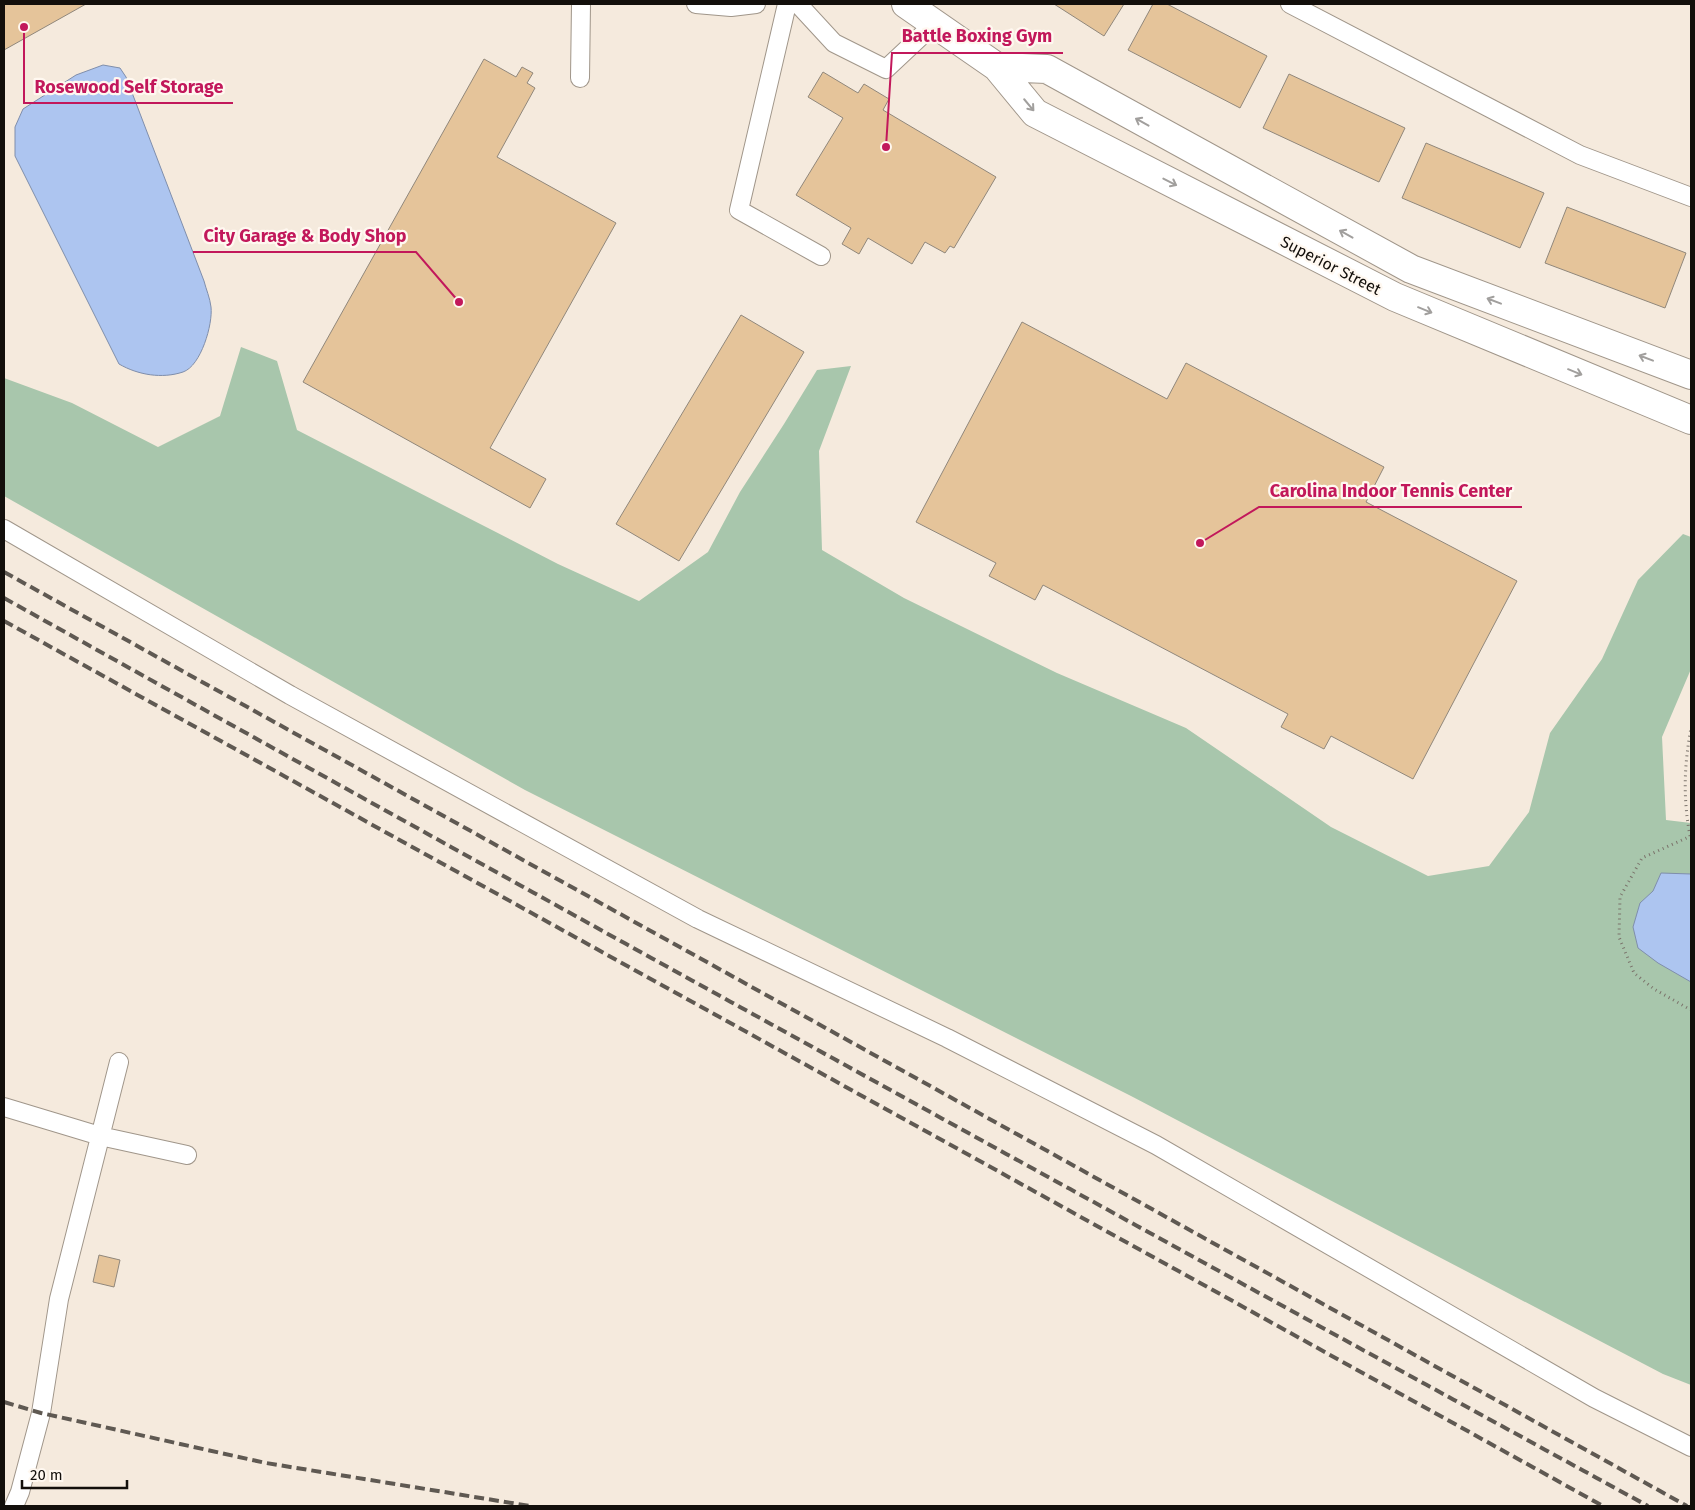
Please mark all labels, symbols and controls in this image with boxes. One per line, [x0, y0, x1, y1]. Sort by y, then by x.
callout: Battle Boxing Gym [892, 20, 1063, 53]
text: Battle Boxing Gym [902, 25, 1052, 47]
callout: Rosewood Self Storage [24, 70, 233, 103]
text: Rosewood Self Storage [35, 76, 224, 98]
one-way arrow [1023, 98, 1034, 111]
one-way arrow [1136, 116, 1150, 126]
one-way arrow [1163, 177, 1178, 187]
callout: City Garage & Body Shop [193, 219, 416, 252]
text: City Garage & Body Shop [203, 225, 407, 247]
one-way arrow [1339, 228, 1354, 238]
street label: Superior Street [1277, 232, 1384, 299]
one-way arrow [1487, 295, 1502, 305]
one-way arrow [1417, 306, 1432, 315]
one-way arrow [1638, 353, 1654, 362]
one-way arrow [1567, 368, 1582, 377]
callout: Carolina Indoor Tennis Center [1259, 474, 1522, 507]
text: Carolina Indoor Tennis Center [1270, 480, 1513, 502]
scale bar [22, 1458, 128, 1490]
text: 20 m [30, 1466, 63, 1484]

